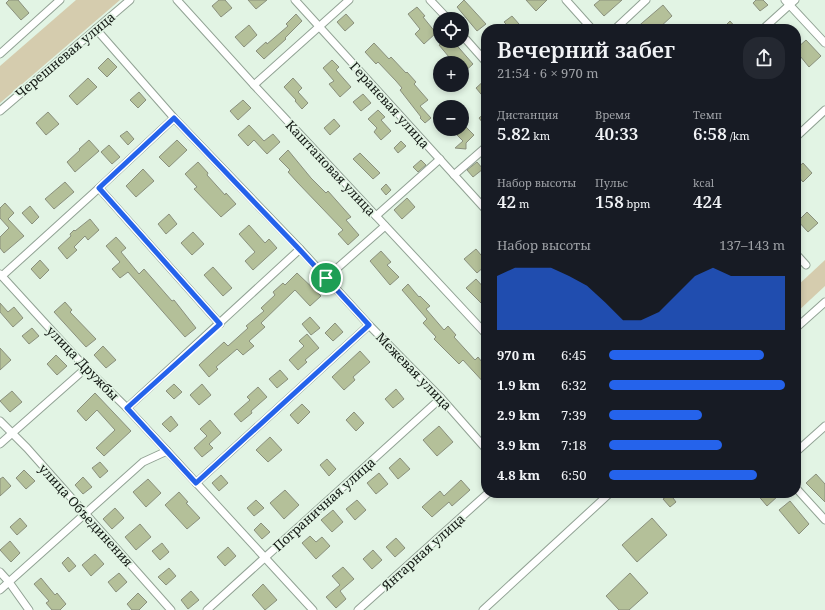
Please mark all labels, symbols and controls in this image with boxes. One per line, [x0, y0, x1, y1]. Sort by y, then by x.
street label: Черешневая улица [11, 8, 119, 102]
map controls [433, 12, 469, 136]
button: locate [433, 12, 469, 48]
text: Вечерний забег [497, 34, 675, 64]
button: share [743, 37, 785, 79]
button: + [433, 56, 469, 92]
street label: Гераневая улица [346, 58, 434, 152]
text: 21:54 · 6 × 970 m [497, 64, 599, 82]
button: − [433, 100, 469, 136]
text: Дистанция [497, 107, 558, 122]
text: Время [595, 107, 630, 122]
text: Темп [693, 107, 722, 122]
street label: Каштановая улица [282, 116, 380, 220]
text: 5.82 [497, 122, 530, 145]
text: 40:33 [595, 122, 638, 145]
text: 6:58 [693, 122, 727, 145]
text: km [530, 128, 550, 143]
text: /km [727, 128, 750, 143]
text: Набор высоты [497, 175, 576, 190]
text: Пульс [595, 175, 628, 190]
text: kcal [693, 175, 714, 190]
text: 42 [497, 190, 516, 213]
text: 158 [595, 190, 624, 213]
text: 424 [693, 190, 722, 213]
text: m [516, 196, 529, 211]
text: bpm [624, 196, 650, 211]
text: Набор высоты [497, 236, 591, 254]
text: 137–143 m [719, 236, 785, 254]
pin [309, 261, 343, 295]
icon: arrive [315, 267, 337, 289]
street label: улица Дружбы [43, 322, 124, 405]
street label: Межевая улица [372, 328, 456, 414]
text: 970 m [497, 346, 535, 364]
text: 6:45 [561, 346, 587, 364]
text: 1.9 km [497, 376, 540, 394]
text: 6:32 [561, 376, 587, 394]
text: 2.9 km [497, 406, 540, 424]
text: 7:39 [561, 406, 587, 424]
text: 3.9 km [497, 436, 540, 454]
text: 7:18 [561, 436, 587, 454]
street label: Пограничная улица [269, 453, 379, 555]
street label: улица Объединения [35, 460, 137, 570]
text: 4.8 km [497, 466, 540, 484]
text: 6:50 [561, 466, 587, 484]
street label: Янтарная улица [377, 510, 469, 595]

